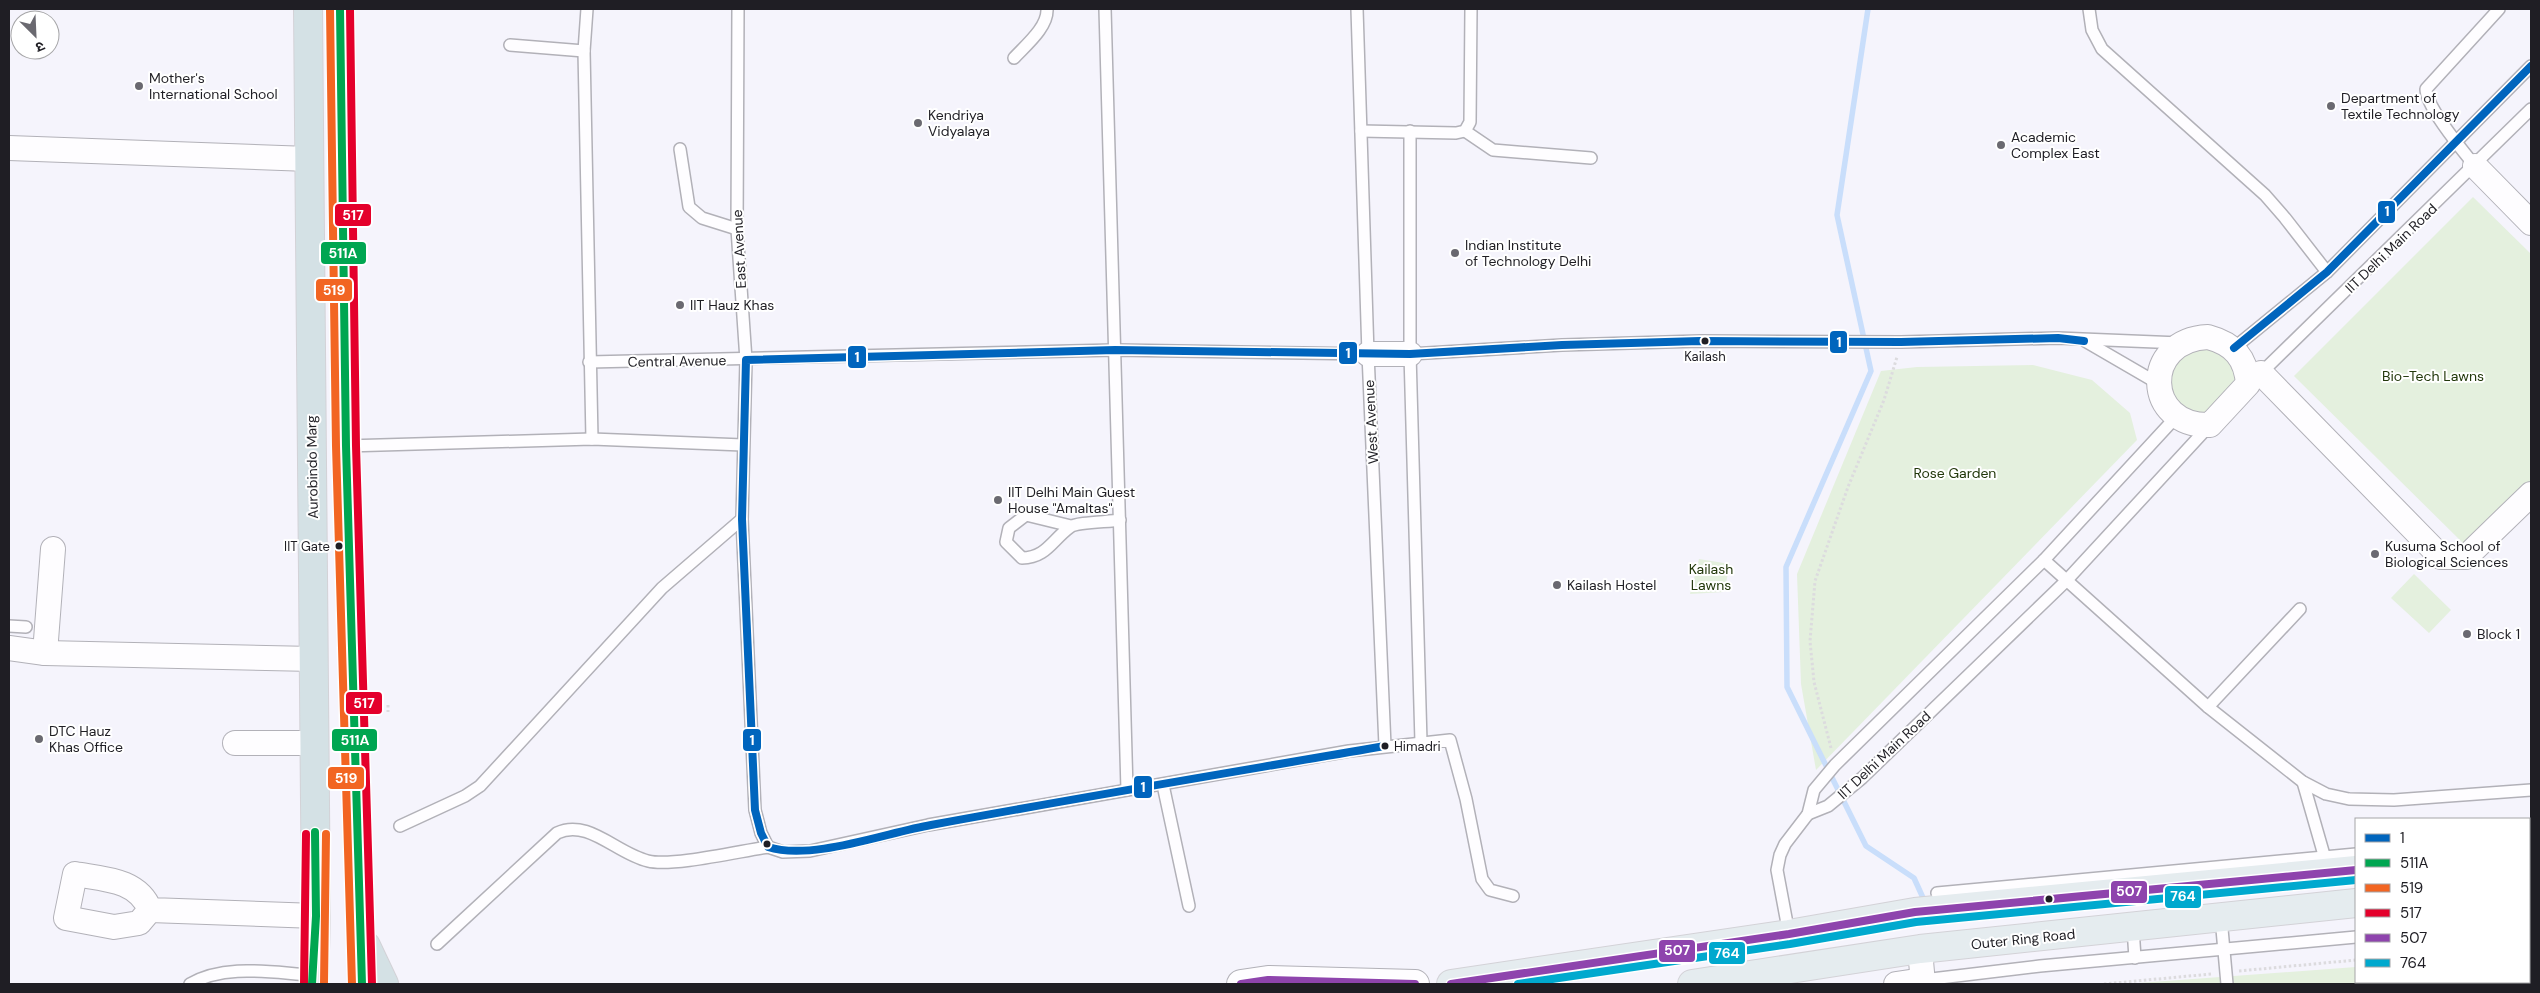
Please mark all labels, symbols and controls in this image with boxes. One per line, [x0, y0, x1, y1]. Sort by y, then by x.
north arrow [10, 10, 60, 60]
text: उ [32, 37, 48, 57]
place label: Mother's International School [149, 69, 278, 103]
marker: Mother's International School [133, 80, 145, 92]
place label: Department of Textile Technology [2341, 89, 2460, 123]
marker: Department of Textile Technology [2325, 100, 2337, 112]
place label: Kendriya Vidyalaya [928, 106, 990, 140]
marker: Kendriya Vidyalaya [912, 117, 924, 129]
place label: Academic Complex East [2011, 128, 2100, 162]
marker: Academic Complex East [1995, 139, 2007, 151]
street label: IIT Delhi Main Road [2341, 199, 2441, 297]
line badge: 1 [2377, 200, 2396, 224]
text: 1 [2384, 202, 2390, 220]
line badge: 517 [334, 203, 372, 227]
text: 517 [342, 206, 364, 224]
street label: East Avenue [728, 209, 750, 289]
place label: Indian Institute of Technology Delhi [1465, 236, 1591, 270]
line badge: 511A [320, 241, 367, 265]
text: 511A [329, 244, 357, 262]
marker: Indian Institute of Technology Delhi [1449, 247, 1461, 259]
line badge: 519 [315, 278, 353, 302]
text: 519 [323, 281, 345, 299]
place label: IIT Hauz Khas [690, 296, 774, 314]
marker: IIT Hauz Khas [674, 299, 686, 311]
line badge: 1 [1829, 330, 1848, 354]
text: 1 [1836, 333, 1842, 351]
marker: Kailash [1700, 336, 1710, 346]
line badge: 1 [1338, 341, 1358, 365]
text: 1 [1345, 344, 1351, 362]
line badge: 1 [847, 345, 867, 369]
text: 1 [854, 348, 860, 366]
place label: Kailash [1684, 348, 1726, 365]
street label: Central Avenue [627, 351, 727, 371]
park label: Bio-Tech Lawns [2382, 367, 2484, 385]
street label: West Avenue [1360, 379, 1382, 465]
street label: Aurobindo Marg [302, 415, 322, 519]
park label: Rose Garden [1914, 464, 1996, 482]
place label: IIT Delhi Main Guest House "Amaltas" [1008, 483, 1135, 517]
marker: IIT Delhi Main Guest House "Amaltas" [992, 494, 1004, 506]
place label: Kusuma School of Biological Sciences [2385, 537, 2508, 571]
place label: IIT Gate [284, 538, 330, 555]
marker: IIT Gate [334, 541, 344, 551]
marker: Kusuma School of Biological Sciences [2369, 548, 2381, 560]
park label: Kailash Lawns [1689, 560, 1733, 594]
place label: Kailash Hostel [1567, 576, 1656, 594]
marker: Kailash Hostel [1551, 579, 1563, 591]
place label: Block 1 [2477, 625, 2520, 643]
marker: Block 1 [2461, 628, 2473, 640]
line badge: 517 [345, 691, 383, 715]
text: 517 [353, 694, 375, 712]
street label: IIT Delhi Main Road [1834, 707, 1934, 803]
place label: DTC Hauz Khas Office [49, 722, 123, 756]
line badge: 511A [331, 728, 378, 752]
line badge: 1 [742, 728, 762, 752]
text: 511A [341, 731, 369, 749]
text: 1 [749, 731, 755, 749]
marker: DTC Hauz Khas Office [33, 733, 45, 745]
place label: Himadri [1394, 738, 1441, 755]
marker: Himadri [1380, 741, 1390, 751]
line badge: 519 [327, 766, 365, 790]
text: 519 [335, 769, 357, 787]
line badge: 1 [1133, 775, 1153, 799]
text: 1 [1140, 778, 1146, 796]
legend [2355, 818, 2530, 983]
text: 1 [2400, 828, 2405, 848]
unlabelled marker [762, 839, 772, 849]
text: 511A [2400, 853, 2429, 873]
text: 519 [2400, 878, 2423, 898]
line badge: 507 [2110, 880, 2148, 904]
text: 507 [2116, 882, 2142, 900]
line badge: 764 [2164, 885, 2202, 909]
text: 764 [2170, 887, 2196, 905]
unlabelled marker [2044, 894, 2054, 904]
text: 517 [2400, 903, 2422, 923]
street label: Outer Ring Road [1970, 925, 2076, 953]
text: 507 [2400, 928, 2427, 948]
line badge: 507 [1658, 939, 1696, 963]
text: 507 [1664, 941, 1690, 959]
line badge: 764 [1708, 941, 1746, 965]
text: 764 [1714, 944, 1740, 962]
text: 764 [2400, 953, 2426, 973]

